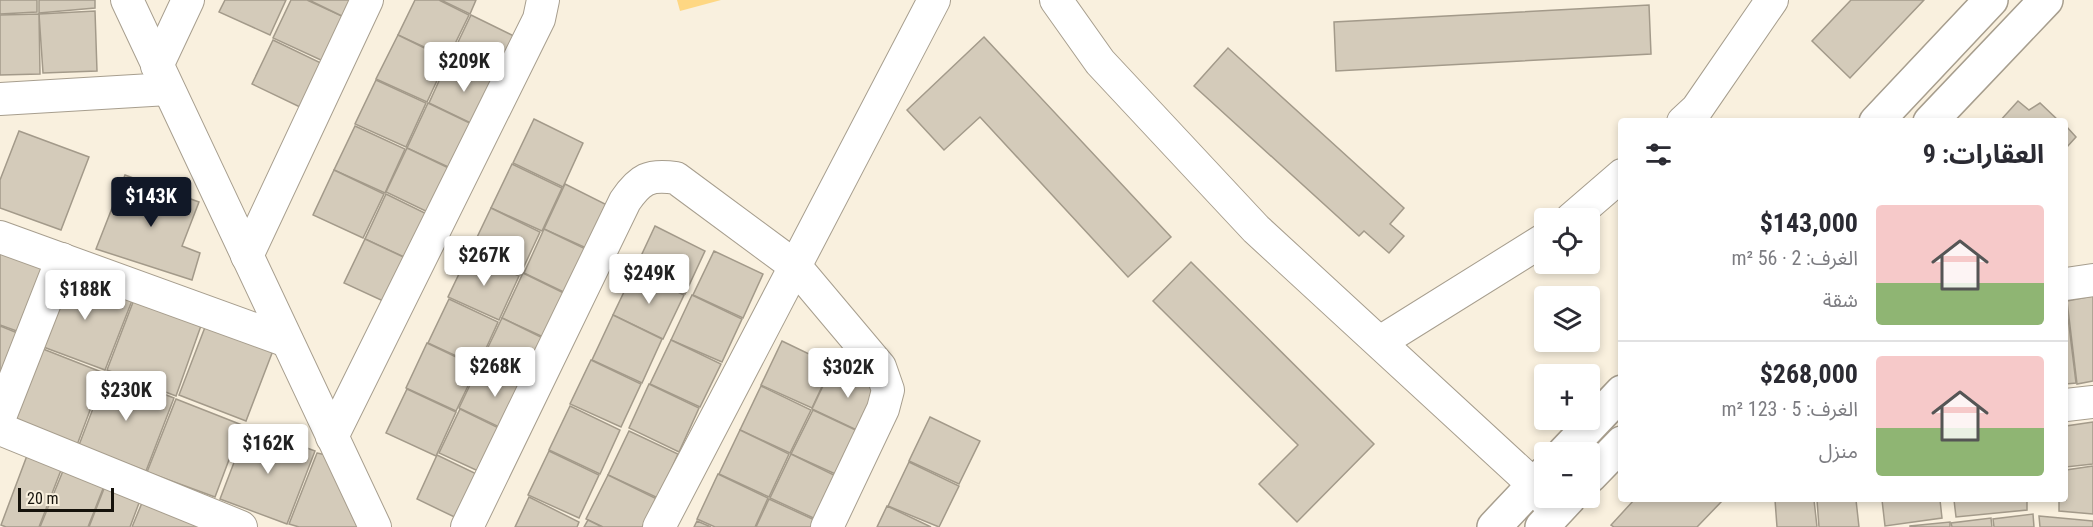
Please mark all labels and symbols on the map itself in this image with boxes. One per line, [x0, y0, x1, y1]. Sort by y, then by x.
pin: $209K [422, 42, 506, 93]
pin: $143K [109, 177, 193, 228]
pin: $267K [442, 236, 526, 287]
pin: $249K [607, 254, 691, 305]
pin: $188K [43, 270, 127, 321]
pin: $268K [453, 347, 537, 398]
pin: $302K [806, 348, 890, 399]
pin: $230K [84, 371, 168, 422]
pin: $162K [226, 424, 310, 475]
scale bar [18, 485, 114, 512]

